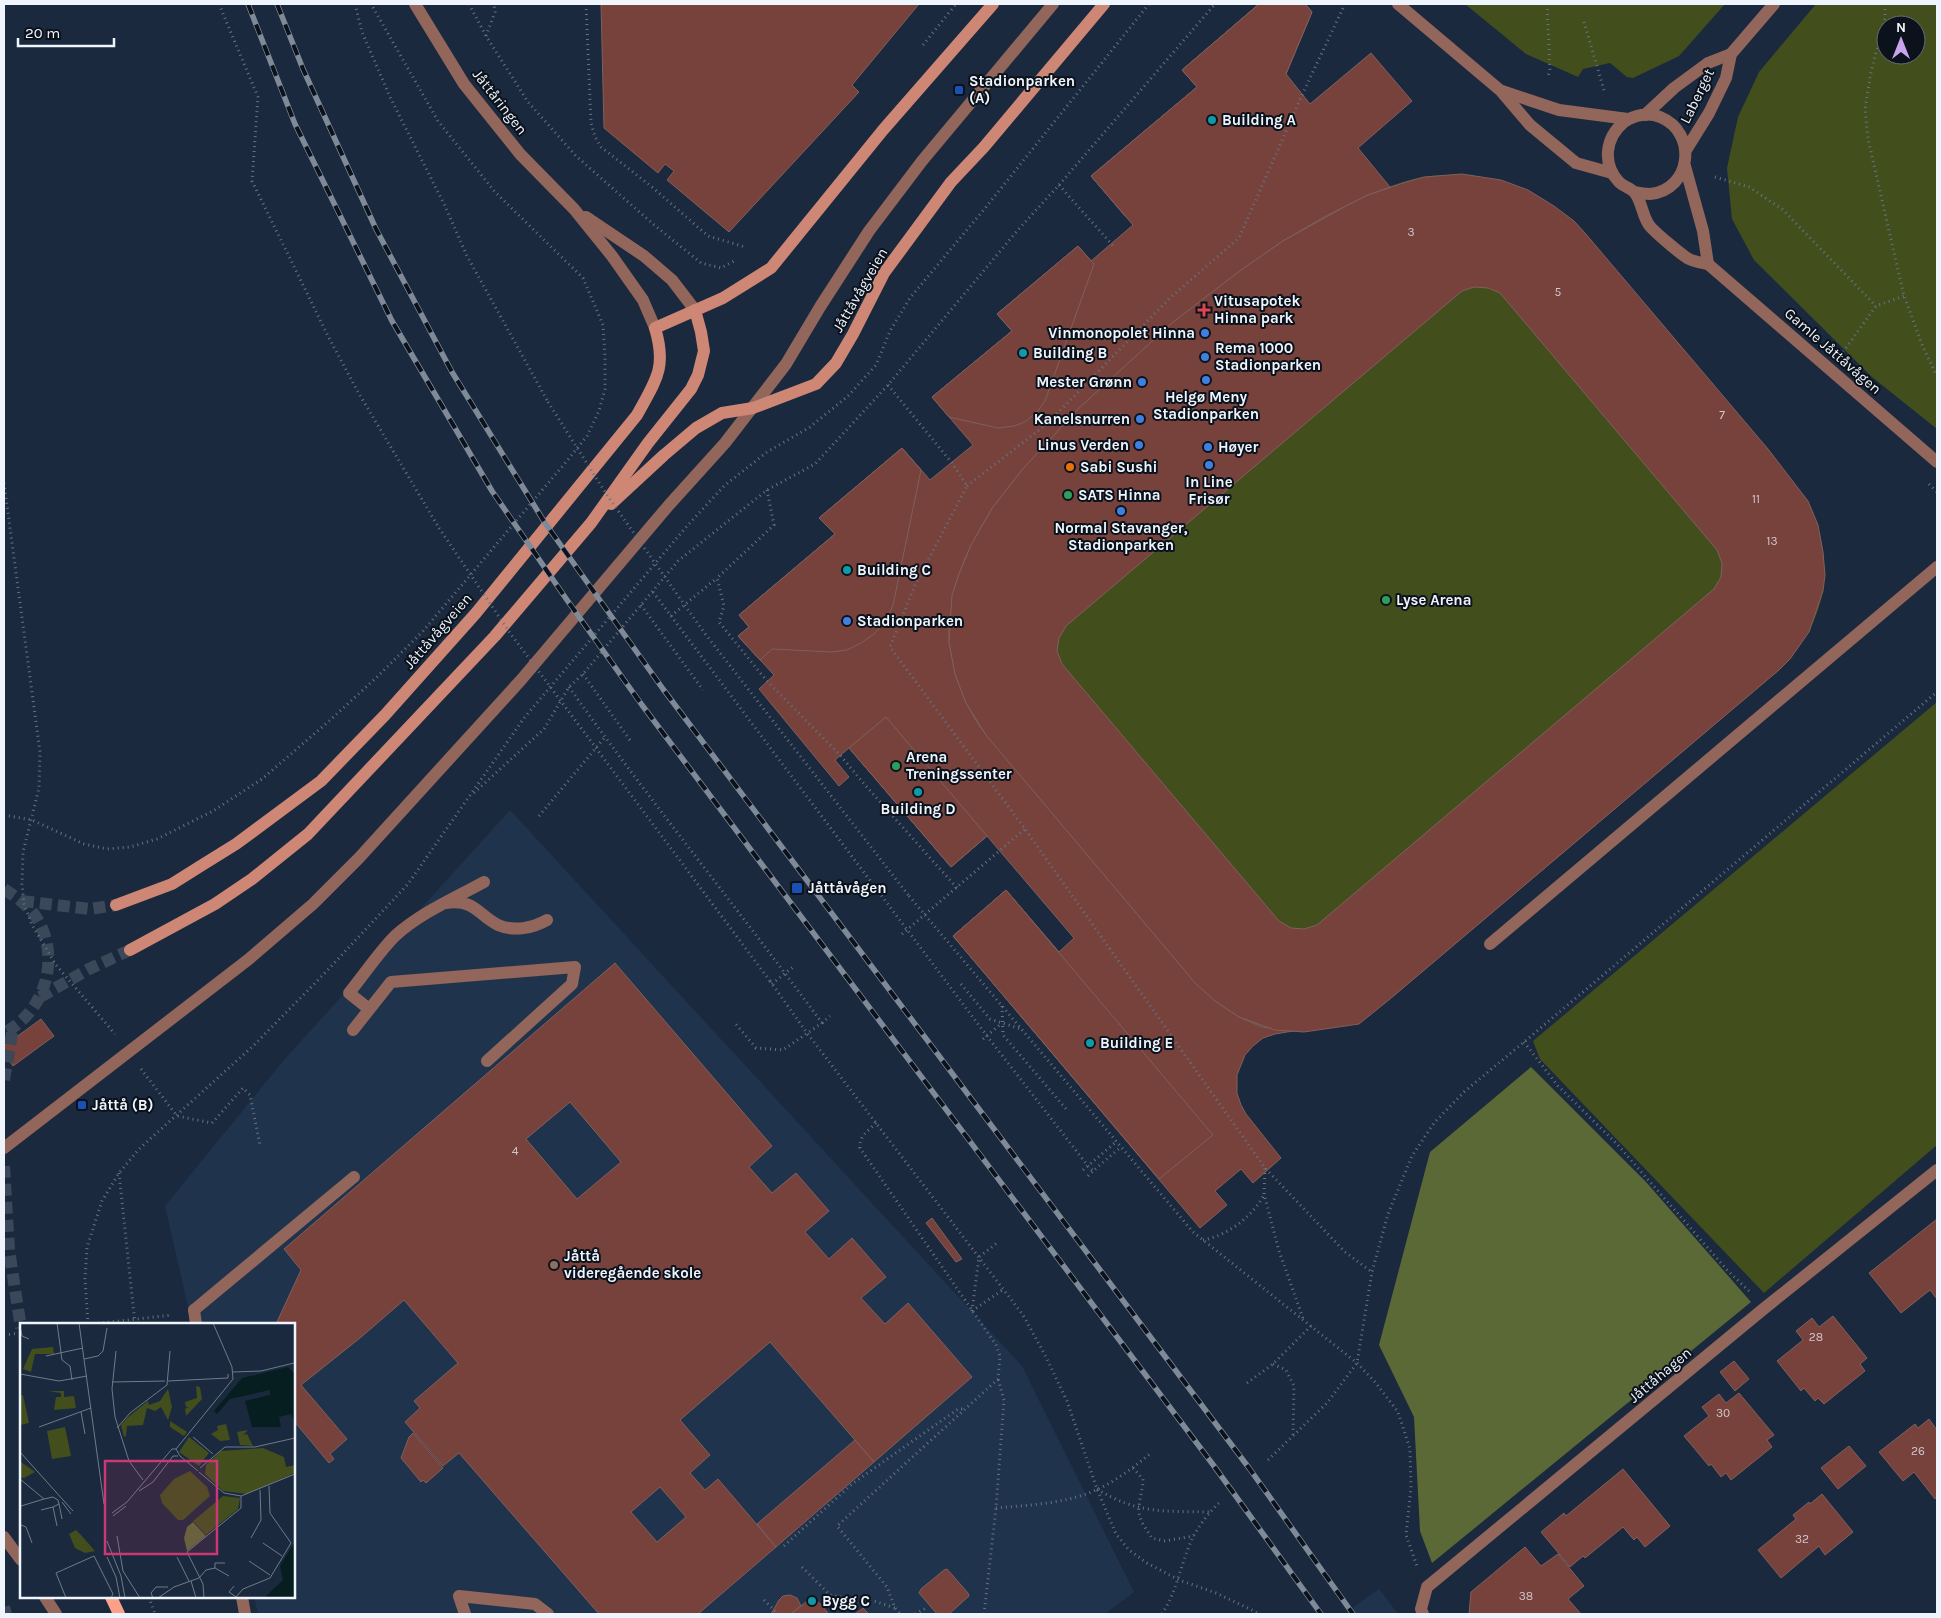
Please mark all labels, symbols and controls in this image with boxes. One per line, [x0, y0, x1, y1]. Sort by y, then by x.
scale bar [18, 15, 114, 47]
north arrow [1876, 15, 1926, 65]
text: N [1896, 19, 1906, 36]
text: 20 m [25, 24, 60, 42]
street label: Laberget [1676, 65, 1718, 126]
street label: Jåttåringen [469, 66, 531, 138]
place label: Stadionparken (A) [969, 72, 1075, 107]
marker: Stadionparken (A) [953, 84, 965, 96]
place label: Building A [1222, 111, 1297, 129]
marker: Building A [1206, 114, 1218, 126]
house number: 3 [1407, 225, 1415, 239]
street label: Jåttåvågveien [829, 245, 891, 335]
house number: 5 [1555, 285, 1562, 299]
place label: Vitusapotek Hinna park [1214, 292, 1300, 327]
marker: Vitusapotek Hinna park [1198, 304, 1210, 316]
street label: Gamle Jåttåvågen [1781, 304, 1885, 398]
place label: Vinmonopolet Hinna [1048, 324, 1195, 342]
marker: Vinmonopolet Hinna [1199, 327, 1211, 339]
place label: Rema 1000 Stadionparken [1215, 339, 1321, 374]
place label: Building B [1033, 344, 1107, 362]
marker: Building B [1017, 347, 1029, 359]
marker: Rema 1000 Stadionparken [1199, 351, 1211, 363]
place label: Mester Grønn [1036, 373, 1132, 391]
marker: Helgø Meny Stadionparken [1200, 374, 1212, 386]
marker: Mester Grønn [1136, 376, 1148, 388]
place label: Helgø Meny Stadionparken [1153, 388, 1259, 423]
house number: 7 [1719, 408, 1725, 422]
place label: Kanelsnurren [1034, 410, 1130, 428]
marker: Kanelsnurren [1134, 413, 1146, 425]
place label: Linus Verden [1037, 436, 1129, 454]
place label: Høyer [1218, 438, 1259, 456]
marker: Linus Verden [1133, 439, 1145, 451]
marker: Høyer [1202, 441, 1214, 453]
place label: Sabi Sushi [1080, 458, 1157, 476]
marker: In Line Frisør [1203, 459, 1215, 471]
marker: Sabi Sushi [1064, 461, 1076, 473]
place label: In Line Frisør [1185, 473, 1233, 508]
place label: SATS Hinna [1078, 486, 1161, 504]
marker: SATS Hinna [1062, 489, 1074, 501]
house number: 11 [1752, 492, 1760, 506]
marker: Normal Stavanger, Stadionparken [1115, 505, 1127, 517]
place label: Normal Stavanger, Stadionparken [1054, 519, 1188, 554]
house number: 13 [1766, 534, 1778, 548]
place label: Building C [857, 561, 931, 579]
marker: Building C [841, 564, 853, 576]
street label: Jåttåvågveien [400, 589, 476, 673]
place label: Lyse Arena [1396, 591, 1471, 609]
marker: Lyse Arena [1380, 594, 1392, 606]
place label: Stadionparken [857, 612, 963, 630]
marker: Stadionparken [841, 615, 853, 627]
place label: Arena Treningssenter [906, 748, 1012, 783]
marker: Arena Treningssenter [890, 760, 902, 772]
marker: Building D [912, 786, 924, 798]
place label: Building D [881, 800, 955, 818]
place label: Jåttåvågen [808, 879, 887, 897]
marker: Jåttåvågen [790, 881, 804, 895]
place label: Building E [1100, 1034, 1173, 1052]
marker: Building E [1084, 1037, 1096, 1049]
place label: Jåttå (B) [92, 1096, 154, 1114]
marker: Jåttå (B) [76, 1099, 88, 1111]
house number: 4 [512, 1144, 519, 1158]
place label: Jåttå videregående skole [564, 1247, 701, 1282]
marker: Jåttå videregående skole [548, 1259, 560, 1271]
inset map [20, 1323, 295, 1598]
house number: 28 [1809, 1330, 1823, 1344]
street label: Jåttåhagen [1625, 1344, 1695, 1406]
house number: 30 [1716, 1406, 1730, 1420]
house number: 26 [1911, 1444, 1925, 1458]
house number: 32 [1795, 1532, 1809, 1546]
house number: 38 [1519, 1589, 1533, 1603]
place label: Bygg C [822, 1592, 870, 1610]
marker: Bygg C [806, 1595, 818, 1607]

